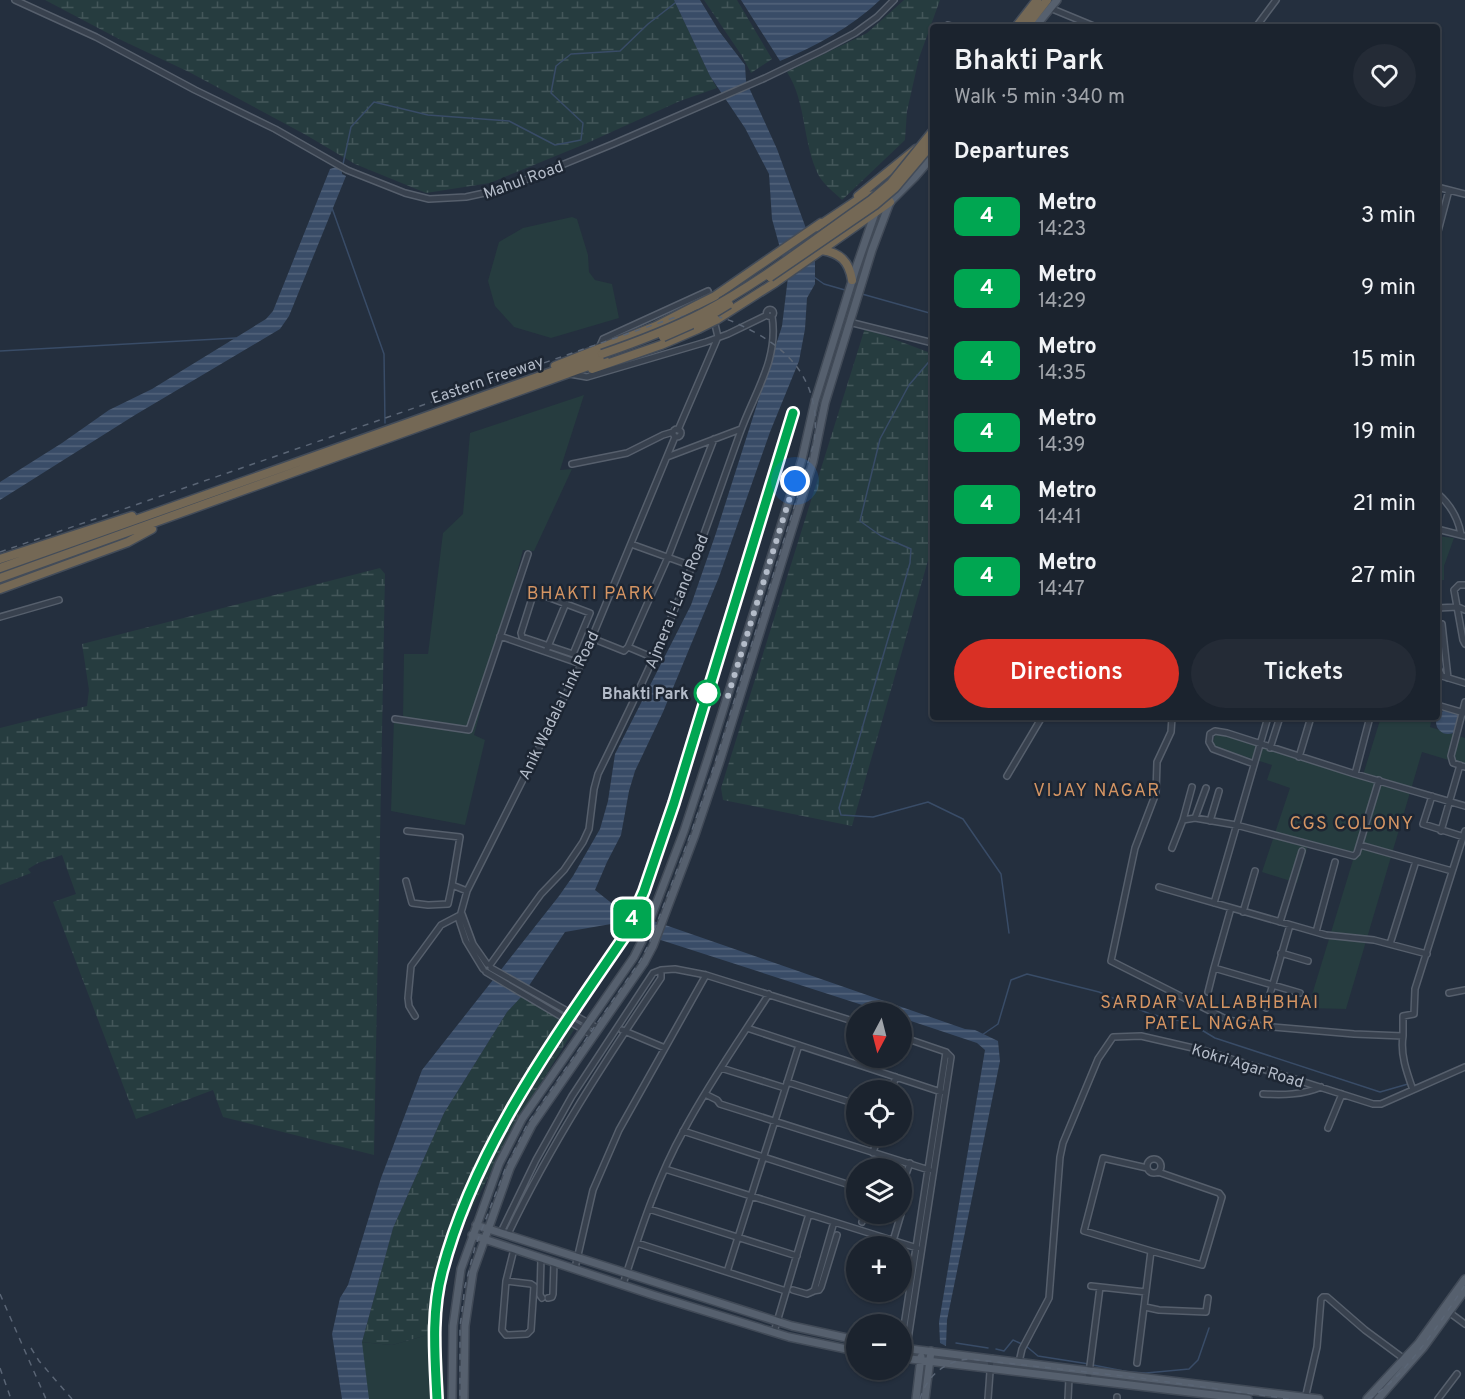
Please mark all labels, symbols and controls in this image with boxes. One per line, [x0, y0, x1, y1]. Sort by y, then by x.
text: Bhakti Park [954, 44, 1104, 80]
button: heart [1353, 44, 1416, 107]
text: Walk · 5 min · 340 m [954, 85, 1125, 111]
text: Departures [954, 139, 1070, 166]
street label: Mahul Road [481, 157, 566, 205]
text: Metro [1038, 190, 1097, 217]
text: 4 [980, 203, 994, 230]
text: 3 min [1361, 203, 1416, 230]
text: 14:23 [1038, 217, 1086, 243]
text: Metro [1038, 262, 1097, 289]
text: 4 [980, 275, 994, 302]
text: 9 min [1361, 275, 1416, 302]
text: 14:29 [1038, 289, 1086, 315]
text: Metro [1038, 334, 1097, 361]
text: 4 [980, 347, 994, 374]
text: 15 min [1352, 347, 1416, 374]
street label: Eastern Freeway [429, 352, 547, 410]
text: 14:35 [1038, 361, 1086, 387]
text: Metro [1038, 406, 1097, 433]
text: 4 [980, 419, 994, 446]
text: 19 min [1353, 419, 1416, 446]
text: 14:39 [1038, 433, 1086, 459]
your location [780, 466, 810, 496]
text: Metro [1038, 478, 1097, 505]
text: 4 [980, 491, 994, 518]
text: 21 min [1353, 491, 1416, 518]
text: 14:41 [1038, 505, 1082, 531]
street label: Ajmera l-Land Road [642, 532, 714, 672]
text: Metro [1038, 550, 1097, 577]
text: 4 [980, 563, 994, 590]
text: 27 min [1350, 563, 1416, 590]
text: 14:47 [1038, 577, 1085, 603]
district label: BHAKTI PARK [527, 583, 655, 606]
street label: Anik Wadala Link Road [515, 628, 604, 783]
button: Directions [954, 639, 1179, 708]
button: Tickets [1191, 639, 1416, 708]
marker: Bhakti Park [694, 680, 720, 706]
place label: Bhakti Park [602, 685, 689, 705]
district label: VIJAY NAGAR [1033, 780, 1161, 803]
district label: CGS COLONY [1289, 813, 1415, 836]
line badge: 4 [612, 900, 652, 938]
text: 4 [625, 906, 639, 933]
district label: SARDAR VALLABHBHAI PATEL NAGAR [1100, 992, 1320, 1036]
north arrow [846, 1002, 912, 1068]
map controls [846, 1002, 912, 1380]
street label: Kokri Agar Road [1189, 1040, 1306, 1094]
button: locate [846, 1080, 912, 1146]
button: layers [846, 1158, 912, 1224]
button: + [846, 1236, 912, 1302]
button: − [846, 1314, 912, 1380]

